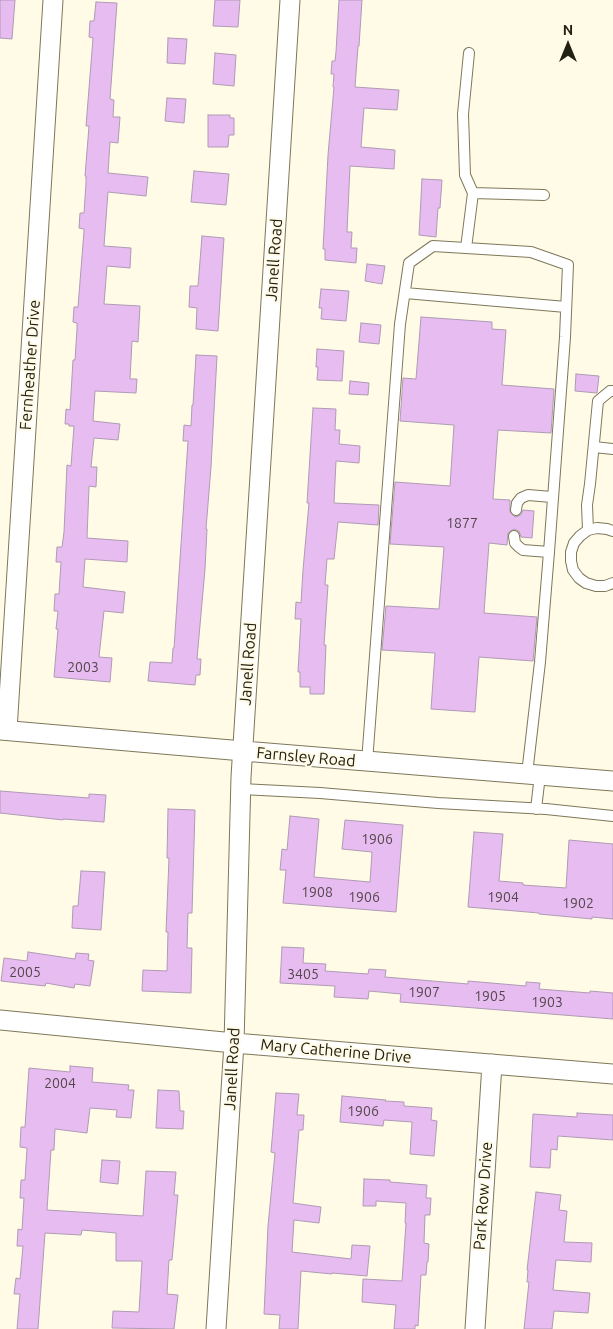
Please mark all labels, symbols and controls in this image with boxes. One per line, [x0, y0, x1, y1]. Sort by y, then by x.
north arrow [543, 20, 593, 70]
text: N [563, 22, 573, 38]
street label: Janell Road [262, 218, 286, 302]
street label: Fernheather Drive [16, 299, 44, 431]
house number: 1877 [446, 515, 478, 531]
street label: Janell Road [236, 622, 260, 706]
house number: 2003 [67, 659, 99, 675]
street label: Farnsley Road [256, 743, 356, 771]
house number: 1906 [361, 831, 393, 847]
house number: 1908 [301, 884, 333, 900]
house number: 1906 [348, 889, 380, 905]
house number: 1904 [487, 889, 519, 905]
house number: 1902 [562, 895, 594, 911]
house number: 2005 [9, 964, 41, 980]
house number: 3405 [287, 966, 319, 982]
house number: 1907 [408, 984, 440, 1000]
house number: 1905 [474, 988, 506, 1004]
house number: 1903 [531, 994, 563, 1010]
street label: Janell Road [220, 1027, 244, 1111]
street label: Mary Catherine Drive [260, 1035, 412, 1067]
house number: 2004 [44, 1075, 76, 1091]
house number: 1906 [347, 1103, 379, 1119]
street label: Park Row Drive [470, 1141, 496, 1251]

